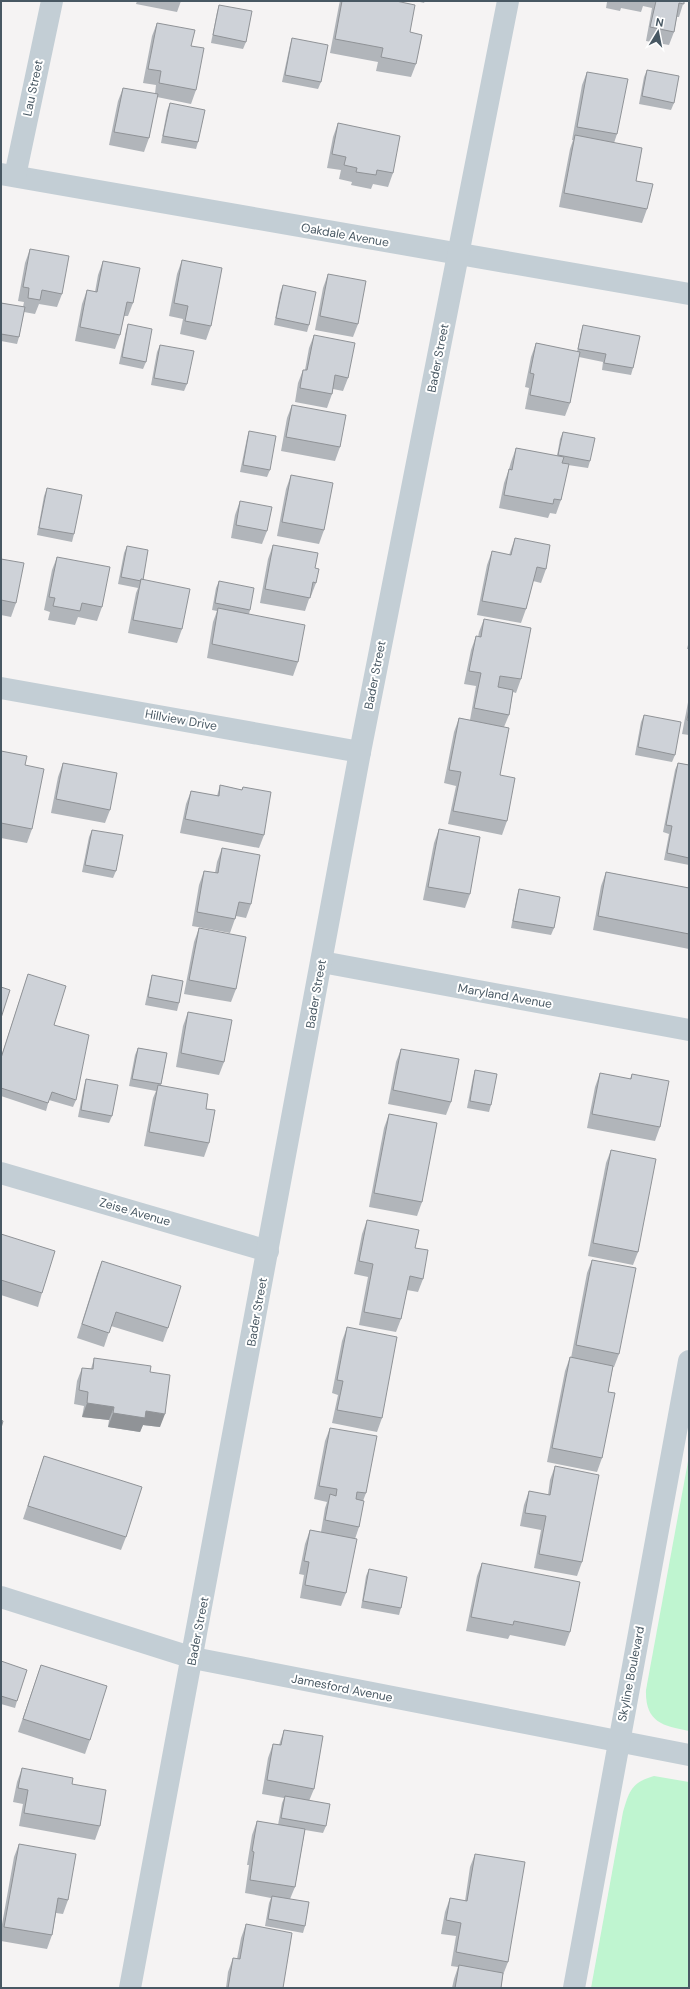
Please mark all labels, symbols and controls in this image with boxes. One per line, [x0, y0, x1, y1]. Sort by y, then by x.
north arrow [638, 12, 678, 52]
text: N [655, 15, 665, 30]
street label: Lau Street [19, 58, 47, 118]
street label: Oakdale Avenue [300, 219, 390, 251]
street label: Bader Street [423, 322, 453, 394]
street label: Bader Street [360, 639, 390, 711]
street label: Hillview Drive [144, 706, 218, 734]
street label: Bader Street [302, 958, 330, 1030]
street label: Maryland Avenue [457, 980, 553, 1012]
street label: Zeise Avenue [98, 1194, 172, 1230]
street label: Bader Street [243, 1276, 271, 1348]
street label: Bader Street [183, 1595, 213, 1667]
street label: Skyline Boulevard [614, 1625, 648, 1723]
street label: Jamesford Avenue [290, 1670, 394, 1706]

